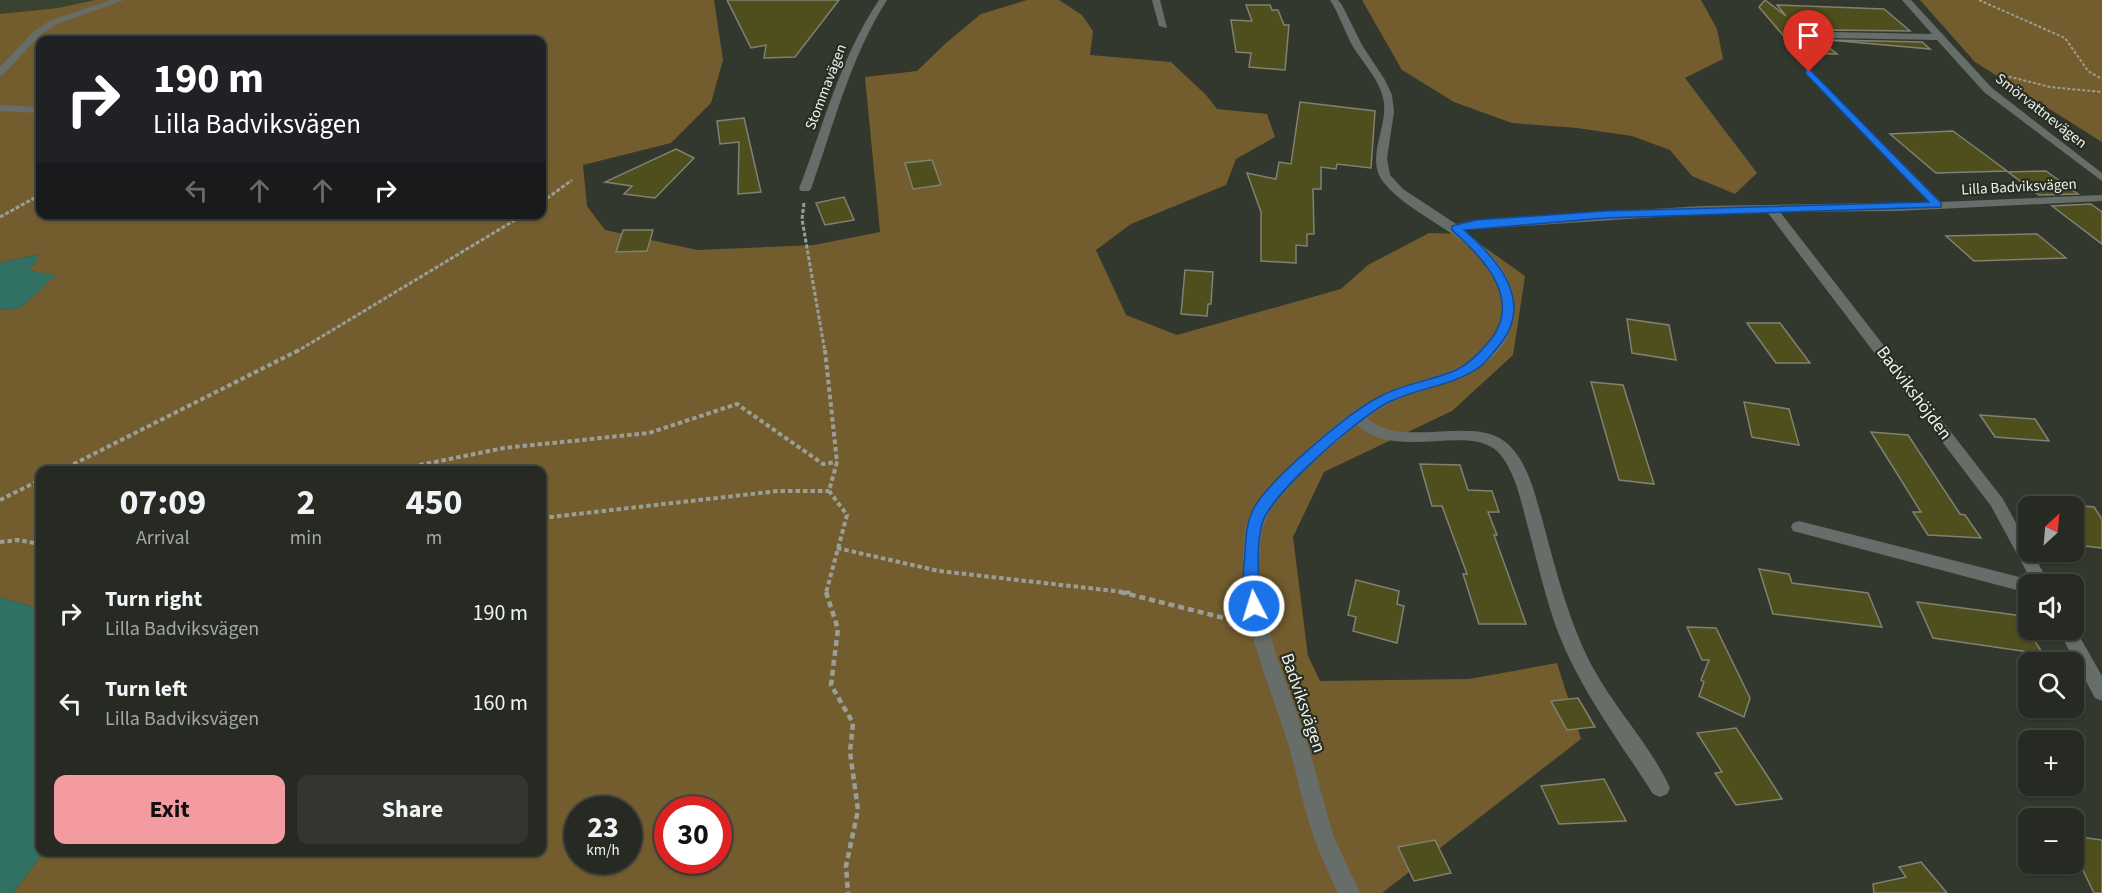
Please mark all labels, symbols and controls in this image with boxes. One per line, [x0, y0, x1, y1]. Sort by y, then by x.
pin [1783, 10, 1834, 72]
icon: arrive [1792, 19, 1825, 52]
street label: Stommavägen [800, 41, 852, 133]
text: 190 m [153, 49, 264, 109]
icon: right [54, 60, 132, 138]
street label: Smörvattnevägen [1991, 69, 2091, 153]
text: Lilla Badviksvägen [153, 105, 361, 144]
street label: Lilla Badviksvägen [1961, 173, 2077, 201]
icon: left [180, 174, 213, 207]
icon: ahead [243, 174, 276, 207]
icon: ahead [306, 174, 339, 207]
icon: right [369, 174, 402, 207]
street label: Badvikshöjden [1870, 341, 1958, 445]
text: 07:09 [119, 477, 206, 528]
text: 2 [296, 477, 315, 528]
text: 450 [406, 477, 463, 528]
north arrow [2018, 496, 2084, 562]
map controls [2018, 496, 2084, 874]
text: Arrival [136, 524, 190, 552]
text: min [290, 524, 322, 552]
text: m [426, 524, 442, 552]
position arrow [1222, 574, 1286, 638]
button: sound [2018, 574, 2084, 640]
text: Turn right [105, 583, 202, 615]
icon: right [54, 597, 87, 630]
text: 190 m [473, 597, 528, 629]
text: Lilla Badviksvägen [105, 615, 259, 643]
street label: Badviksvägen [1274, 650, 1332, 756]
button: search [2018, 652, 2084, 718]
text: Turn left [105, 673, 187, 705]
icon: left [54, 687, 87, 720]
text: 160 m [473, 687, 528, 719]
text: Lilla Badviksvägen [105, 705, 259, 733]
button: + [2018, 730, 2084, 796]
button: Exit [54, 775, 285, 844]
button: Share [297, 775, 528, 844]
speed limit sign: 30 [654, 796, 732, 874]
text: 23 [587, 806, 619, 849]
button: − [2018, 808, 2084, 874]
text: km/h [586, 840, 620, 861]

